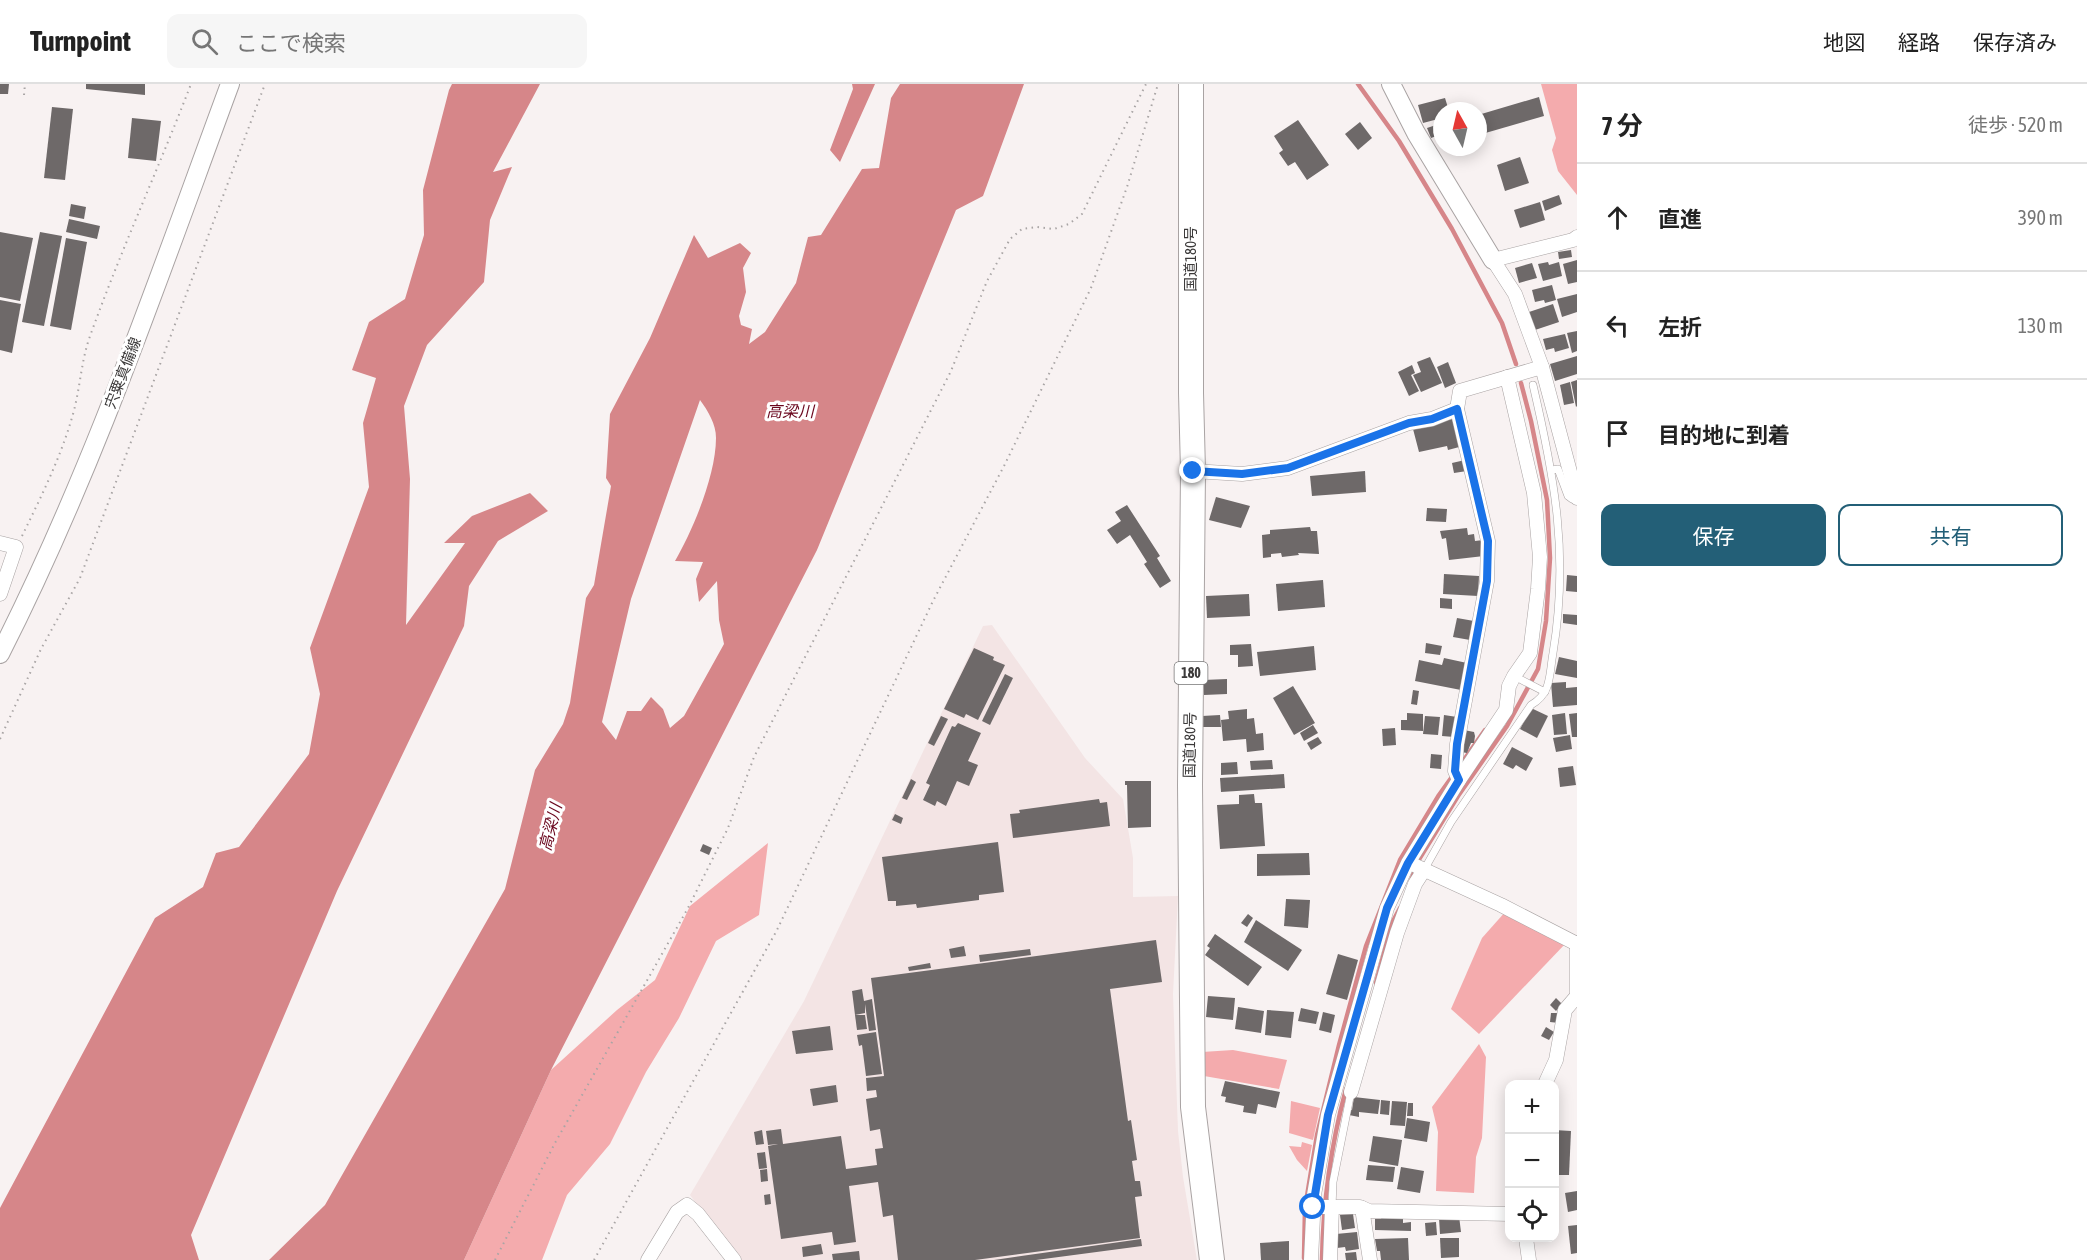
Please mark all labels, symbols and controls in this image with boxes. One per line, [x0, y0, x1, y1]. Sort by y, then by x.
search box [167, 14, 587, 68]
text: Turnpoint [30, 25, 131, 57]
icon: search [188, 25, 221, 58]
text: ここで検索 [236, 30, 346, 56]
text: 地図 [1823, 30, 1865, 54]
text: 経路 [1898, 30, 1940, 54]
text: 保存済み [1973, 30, 2057, 54]
north arrow [1433, 102, 1487, 156]
text: 7 分 [1601, 111, 1643, 141]
text: 徒歩 · 520 m [1968, 113, 2063, 136]
icon: ahead [1601, 201, 1634, 234]
text: 直進 [1658, 206, 1702, 232]
text: 390 m [2018, 206, 2063, 229]
street label: 国道180号 [1182, 226, 1199, 292]
icon: left [1601, 309, 1634, 342]
text: 左折 [1658, 314, 1702, 340]
text: 130 m [2018, 314, 2063, 337]
street label: 宍粟真備線 [101, 335, 144, 411]
water label: 高梁川 [766, 402, 816, 420]
icon: arrive [1601, 417, 1634, 450]
text: 目的地に到着 [1658, 422, 1790, 448]
route end [1179, 457, 1205, 483]
button: 保存 [1601, 504, 1826, 566]
button: 共有 [1838, 504, 2063, 566]
road number: 180 [1174, 662, 1208, 684]
street label: 国道180号 [1180, 712, 1199, 778]
water label: 高梁川 [535, 800, 565, 852]
map controls [1505, 1080, 1559, 1242]
button: + [1505, 1080, 1559, 1134]
button: − [1505, 1134, 1559, 1188]
button: locate [1505, 1188, 1559, 1242]
route start [1299, 1193, 1325, 1219]

